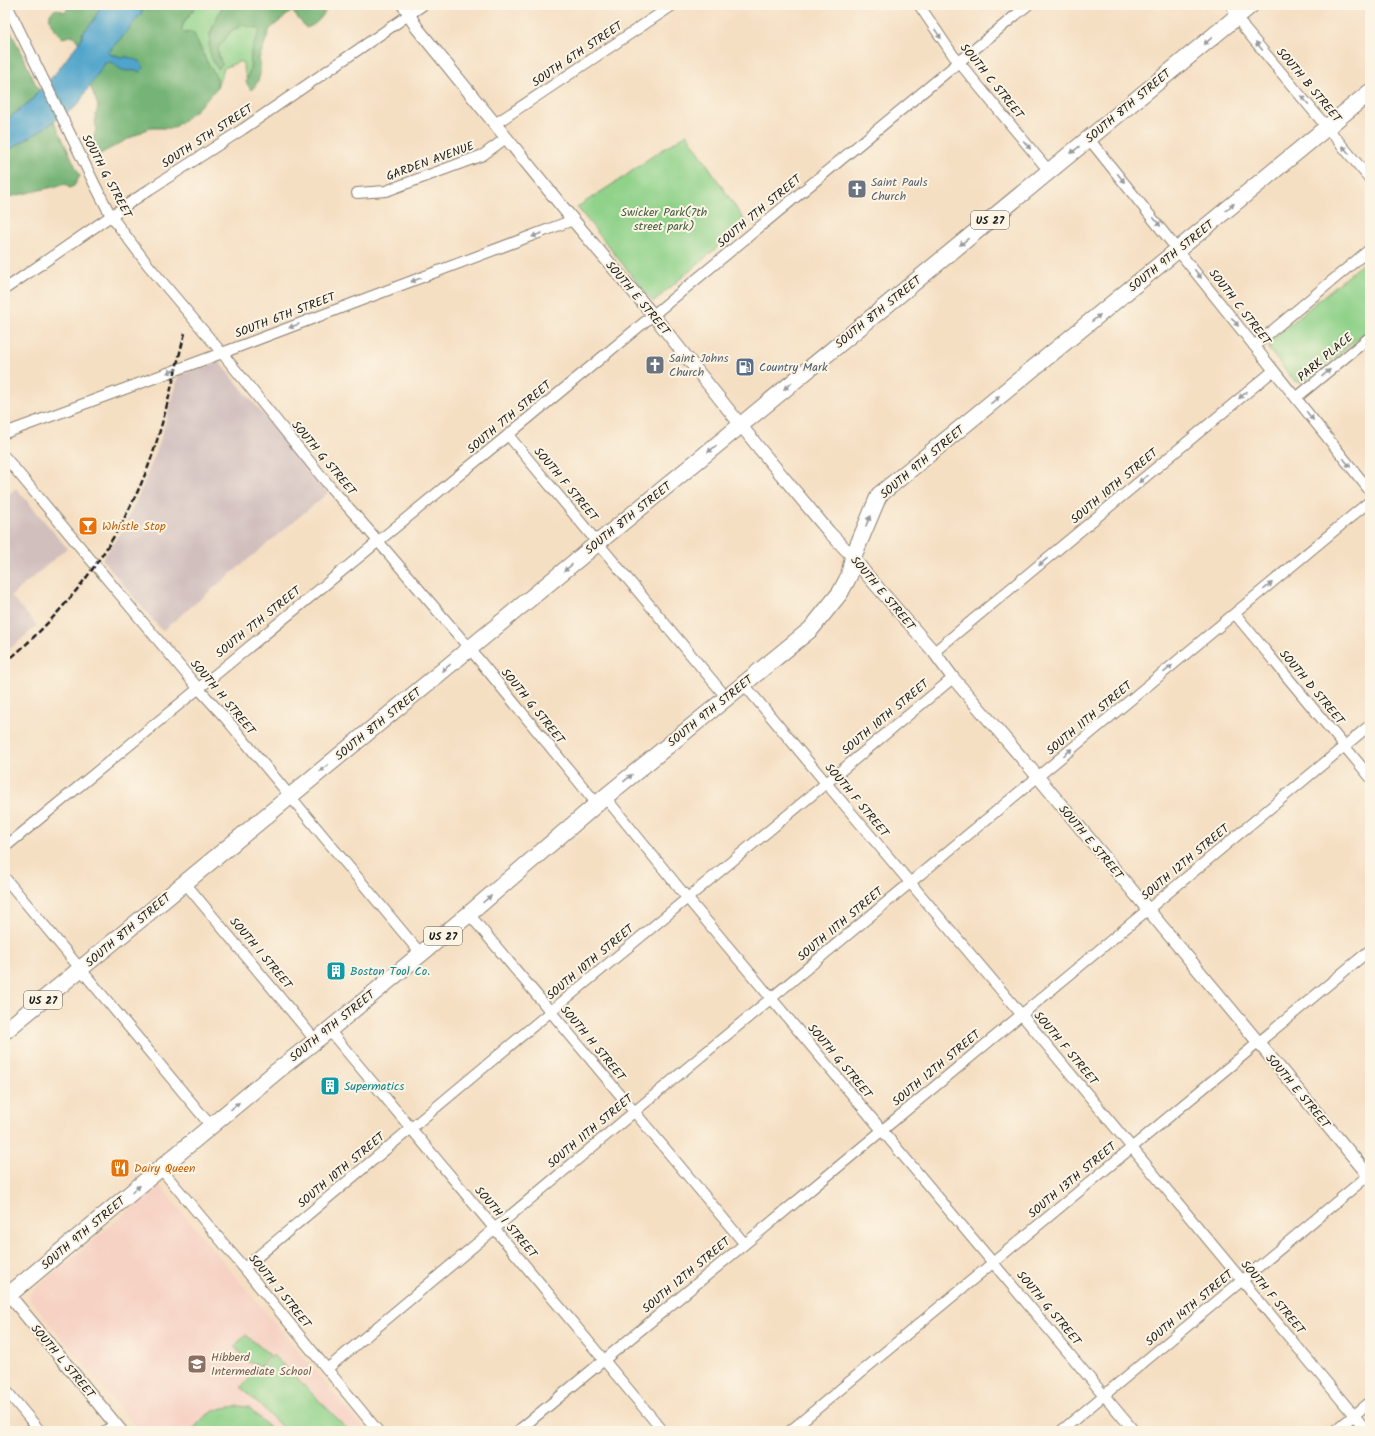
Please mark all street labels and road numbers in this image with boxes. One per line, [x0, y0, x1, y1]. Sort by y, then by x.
street label: SOUTH 6TH STREET [528, 16, 628, 92]
street label: SOUTH C STREET [955, 39, 1029, 124]
street label: SOUTH B STREET [1271, 44, 1347, 128]
street label: SOUTH 8TH STREET [1081, 64, 1177, 148]
street label: SOUTH 5TH STREET [158, 99, 258, 173]
street label: SOUTH G STREET [76, 131, 137, 223]
street label: GARDEN AVENUE [384, 136, 478, 186]
street label: SOUTH 7TH STREET [713, 169, 807, 252]
road number: US 27 [971, 211, 1009, 229]
street label: SOUTH 9TH STREET [1124, 215, 1220, 297]
street label: SOUTH E STREET [601, 257, 676, 341]
street label: SOUTH C STREET [1204, 265, 1277, 351]
street label: SOUTH 8TH STREET [831, 270, 927, 353]
street label: SOUTH 6TH STREET [232, 287, 340, 343]
street label: PARK PLACE [1293, 328, 1358, 386]
street label: SOUTH 7TH STREET [463, 375, 557, 458]
street label: SOUTH G STREET [287, 417, 362, 501]
street label: SOUTH 9TH STREET [876, 420, 970, 504]
street label: SOUTH F STREET [529, 443, 603, 527]
street label: SOUTH 10TH STREET [1066, 443, 1164, 529]
street label: SOUTH 8TH STREET [581, 476, 677, 559]
street label: SOUTH E STREET [846, 552, 921, 636]
street label: SOUTH 7TH STREET [211, 581, 306, 663]
street label: SOUTH D STREET [1274, 646, 1350, 730]
street label: SOUTH H STREET [185, 655, 261, 740]
street label: SOUTH G STREET [496, 664, 570, 749]
street label: SOUTH 9TH STREET [663, 670, 759, 752]
street label: SOUTH 10TH STREET [837, 674, 935, 760]
street label: SOUTH 11TH STREET [1042, 676, 1138, 760]
street label: SOUTH 8TH STREET [331, 682, 427, 765]
street label: SOUTH F STREET [820, 759, 894, 843]
street label: SOUTH E STREET [1054, 801, 1129, 885]
street label: SOUTH 12TH STREET [1137, 819, 1235, 905]
street label: SOUTH 11TH STREET [793, 882, 889, 966]
street label: SOUTH 8TH STREET [81, 888, 177, 972]
street label: SOUTH I STREET [225, 913, 298, 995]
street label: SOUTH 10TH STREET [542, 919, 640, 1005]
road number: US 27 [424, 927, 462, 945]
street label: SOUTH 9TH STREET [285, 985, 381, 1067]
road number: US 27 [24, 991, 62, 1009]
street label: SOUTH H STREET [555, 1001, 631, 1086]
street label: SOUTH F STREET [1029, 1007, 1103, 1091]
street label: SOUTH G STREET [803, 1020, 878, 1104]
street label: SOUTH 12TH STREET [888, 1025, 986, 1111]
street label: SOUTH E STREET [1261, 1050, 1336, 1134]
street label: SOUTH 11TH STREET [543, 1089, 639, 1173]
street label: SOUTH 10TH STREET [293, 1127, 391, 1213]
street label: SOUTH 13TH STREET [1024, 1137, 1122, 1223]
street label: SOUTH I STREET [470, 1182, 543, 1264]
street label: SOUTH 9TH STREET [37, 1191, 131, 1275]
street label: SOUTH 12TH STREET [638, 1232, 736, 1318]
street label: SOUTH J STREET [244, 1250, 317, 1334]
street label: SOUTH F STREET [1236, 1256, 1310, 1340]
street label: SOUTH 14TH STREET [1141, 1265, 1239, 1351]
street label: SOUTH G STREET [1012, 1267, 1087, 1351]
street label: SOUTH L STREET [26, 1320, 100, 1404]

